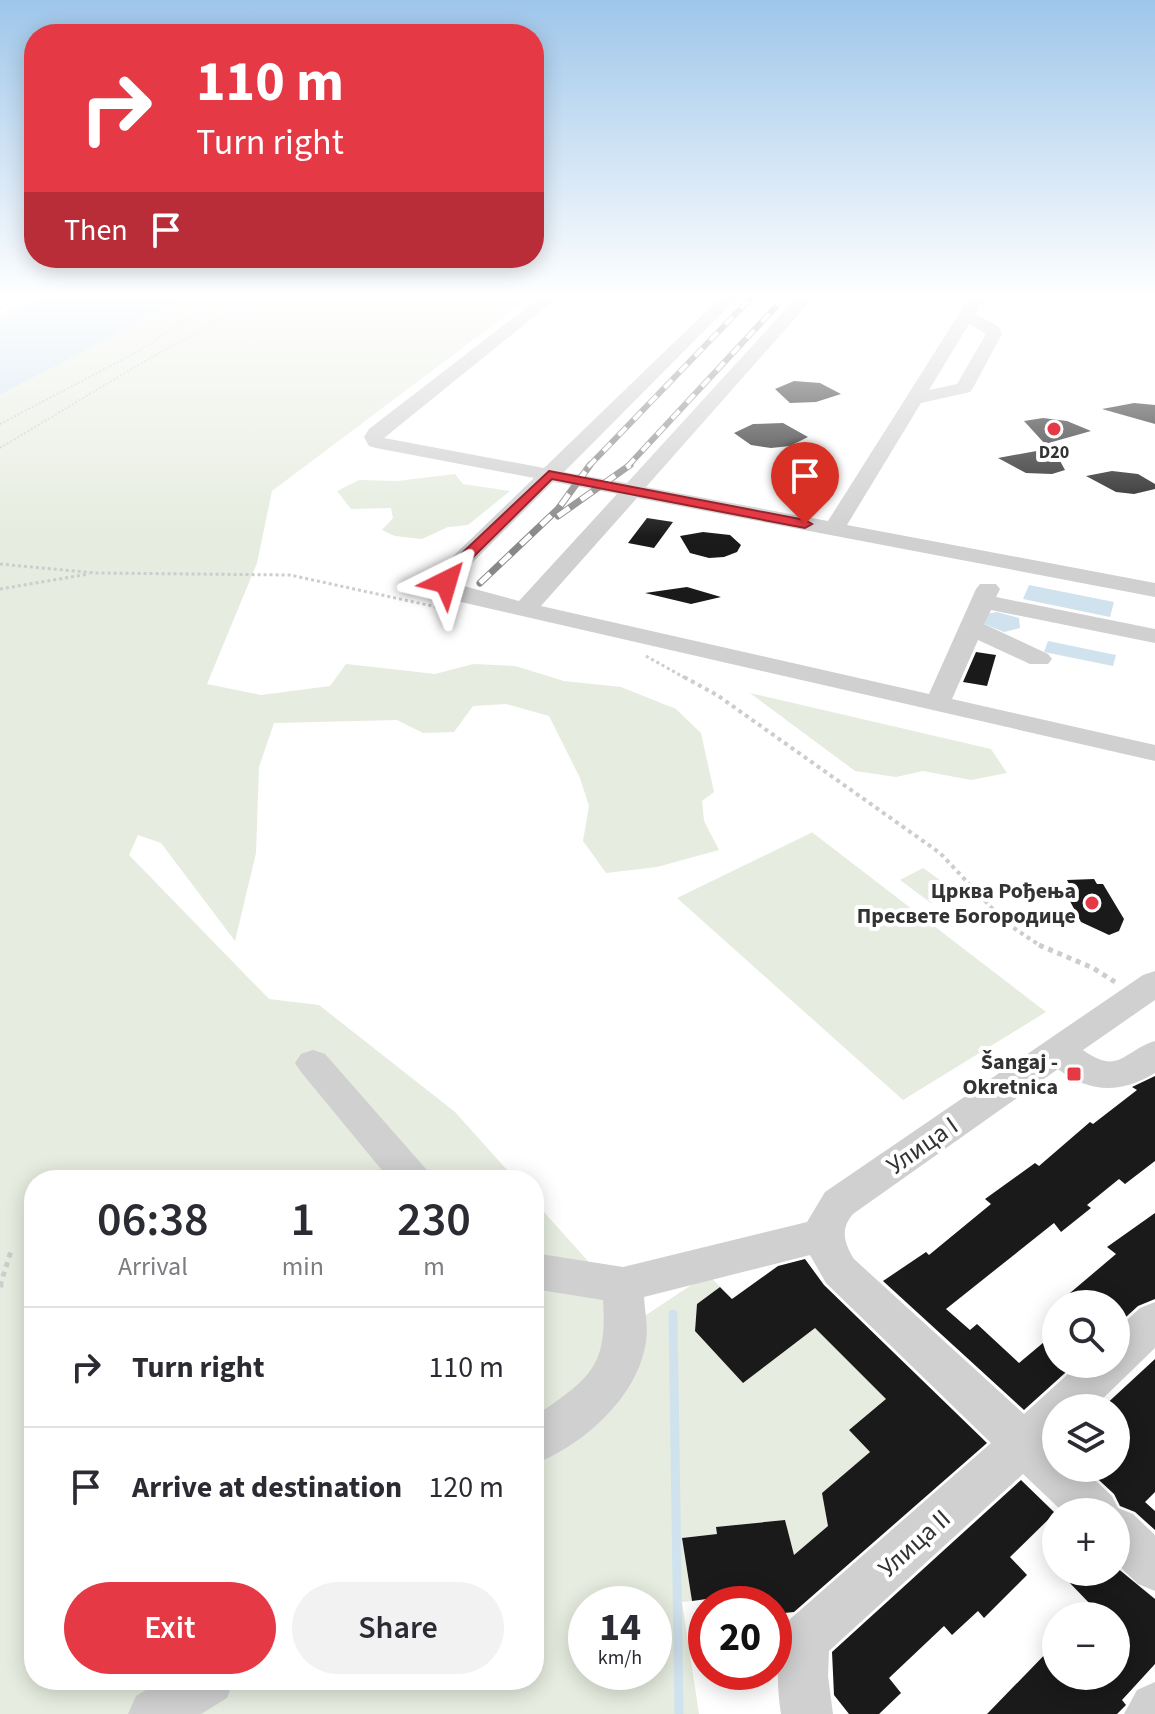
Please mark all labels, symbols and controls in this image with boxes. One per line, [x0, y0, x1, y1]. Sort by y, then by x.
text: 110 m [196, 43, 344, 122]
icon: right [64, 56, 168, 160]
text: Turn right [196, 117, 344, 168]
icon: arrive [144, 208, 188, 252]
text: Then [64, 209, 128, 252]
marker: D20 [1045, 420, 1063, 438]
place label: D20 [1039, 440, 1069, 465]
pin [771, 442, 839, 524]
icon: arrive [783, 454, 827, 498]
position arrow [404, 540, 488, 624]
place label: Црква Рођења Пресвете Богородице [857, 875, 1076, 932]
marker: Црква Рођења Пресвете Богородице [1083, 894, 1101, 912]
place label: Šangaj - Okretnica [962, 1046, 1058, 1103]
marker: Šangaj - Okretnica [1065, 1065, 1083, 1083]
street label: Улица I [879, 1107, 965, 1183]
text: 06:38 [97, 1186, 209, 1254]
text: 1 [291, 1186, 315, 1254]
text: 230 [397, 1186, 471, 1254]
text: Arrival [118, 1248, 188, 1285]
text: min [282, 1248, 324, 1285]
text: m [423, 1248, 445, 1285]
map controls [1042, 1290, 1130, 1690]
button: search [1042, 1290, 1130, 1378]
icon: right [64, 1345, 108, 1389]
text: Turn right [132, 1346, 264, 1389]
text: 110 m [428, 1346, 504, 1389]
button: layers [1042, 1394, 1130, 1482]
icon: arrive [64, 1465, 108, 1509]
text: Arrive at destination [132, 1466, 402, 1509]
text: 120 m [428, 1466, 504, 1509]
button: + [1042, 1498, 1130, 1586]
street label: Улица II [870, 1501, 959, 1586]
button: Exit [64, 1582, 276, 1674]
button: Share [292, 1582, 504, 1674]
speed limit sign: 20 [688, 1586, 792, 1690]
text: 14 [599, 1599, 641, 1656]
button: − [1042, 1602, 1130, 1690]
text: km/h [598, 1644, 642, 1672]

